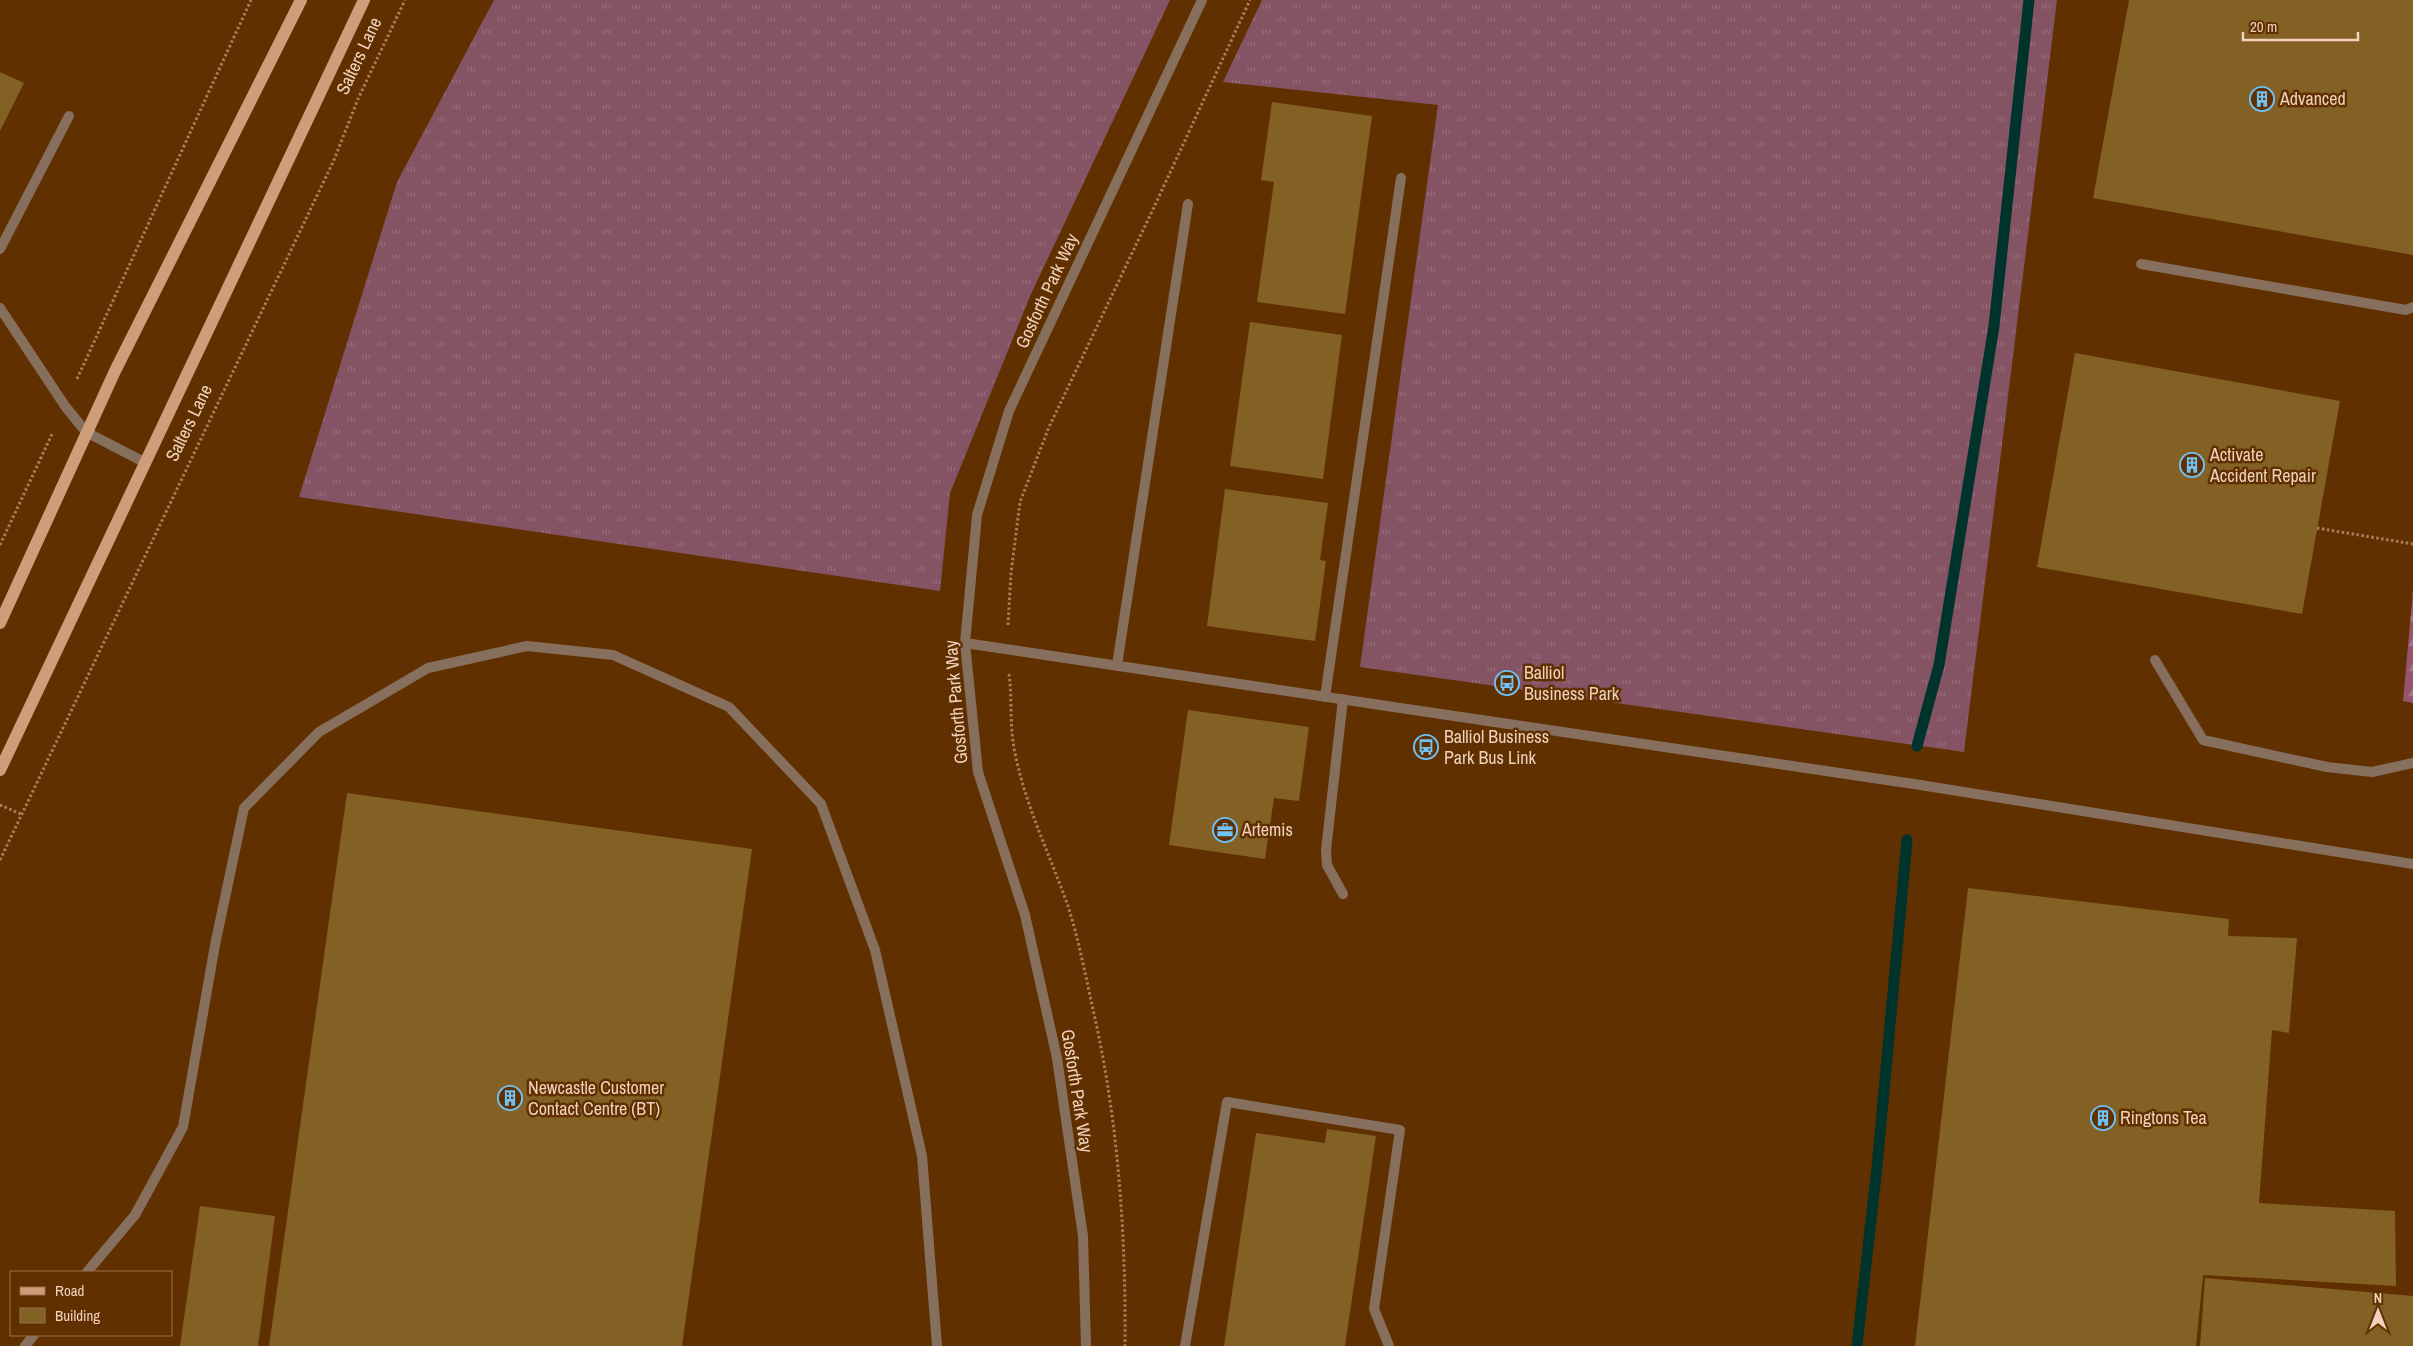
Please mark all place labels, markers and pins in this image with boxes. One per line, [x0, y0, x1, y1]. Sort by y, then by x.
building icon: Advanced [2249, 86, 2275, 112]
place label: Advanced [2279, 86, 2346, 111]
place label: Activate Accident Repair [2209, 442, 2316, 488]
building icon: Activate Accident Repair [2179, 452, 2205, 478]
place label: Balliol Business Park [1524, 660, 1620, 706]
bus stop icon: Balliol Business Park [1494, 670, 1520, 696]
place label: Balliol Business Park Bus Link [1444, 724, 1549, 770]
bus stop icon: Balliol Business Park Bus Link [1413, 734, 1439, 760]
office icon: Artemis [1212, 817, 1238, 843]
place label: Artemis [1241, 817, 1293, 842]
place label: Newcastle Customer Contact Centre (BT) [528, 1075, 664, 1121]
building icon: Newcastle Customer Contact Centre (BT) [497, 1085, 523, 1111]
building icon: Ringtons Tea [2090, 1105, 2116, 1131]
place label: Ringtons Tea [2120, 1105, 2207, 1130]

